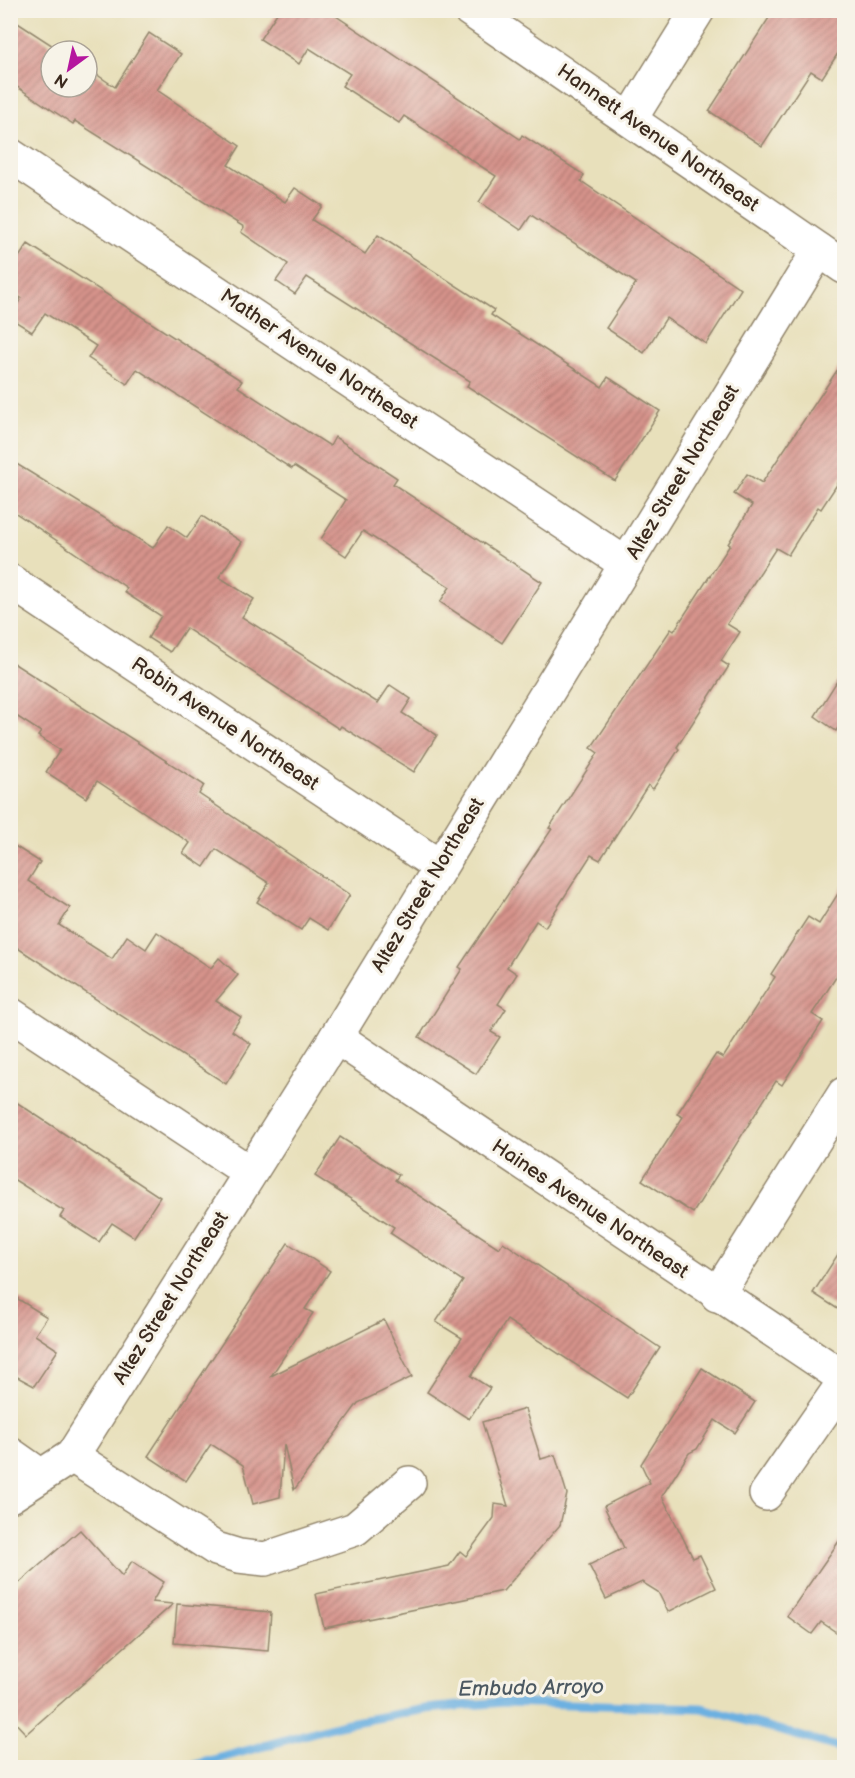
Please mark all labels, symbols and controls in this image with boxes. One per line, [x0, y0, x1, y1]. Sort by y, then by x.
north arrow [39, 39, 99, 99]
street label: Hannett Avenue Northeast [552, 59, 764, 217]
text: N [51, 69, 72, 92]
street label: Mather Avenue Northeast [216, 284, 422, 434]
street label: Altez Street Northeast [621, 380, 745, 564]
street label: Robin Avenue Northeast [127, 652, 323, 796]
street label: Altez Street Northeast [366, 793, 490, 977]
street label: Haines Avenue Northeast [487, 1134, 693, 1284]
street label: Altez Street Northeast [108, 1207, 234, 1389]
water label: Embudo Arroyo [458, 1674, 604, 1702]

